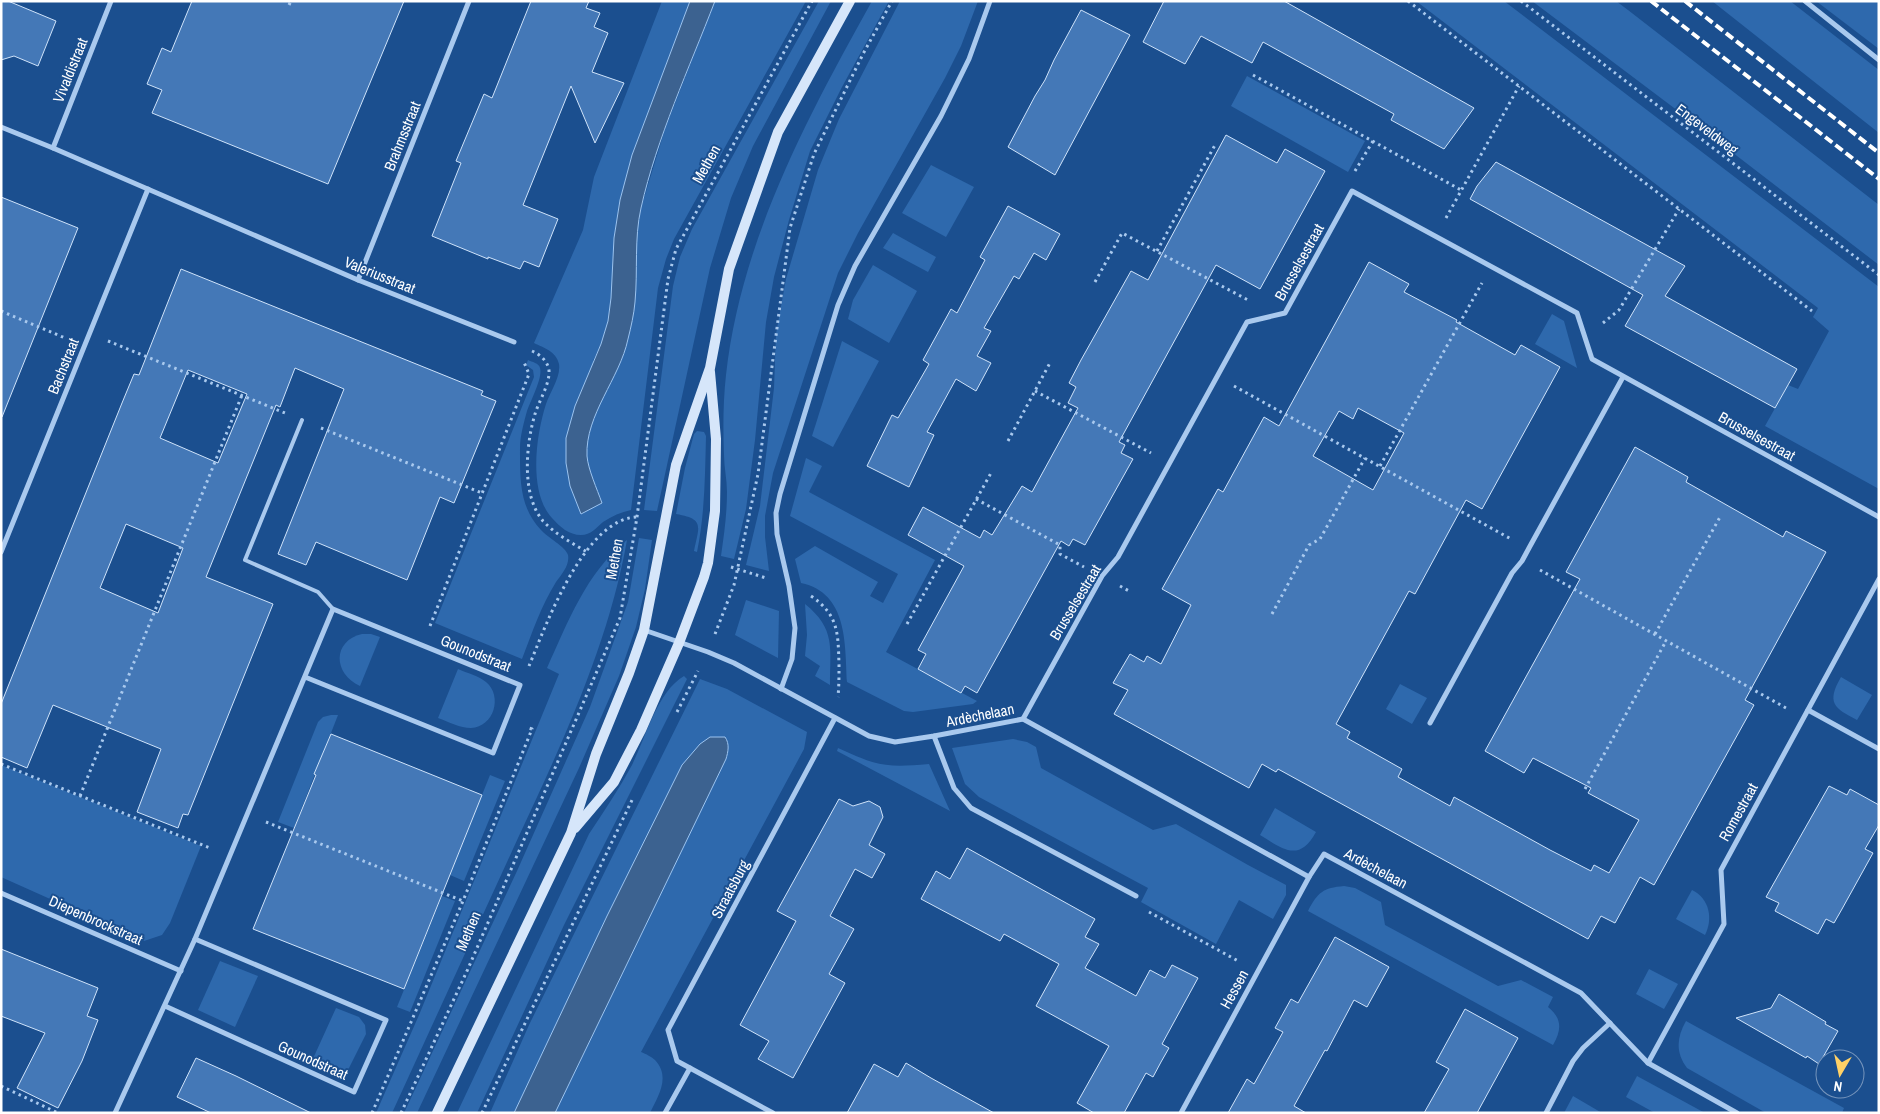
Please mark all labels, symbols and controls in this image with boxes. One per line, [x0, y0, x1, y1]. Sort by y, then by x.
street label: Vivaldistraat [47, 34, 93, 106]
street label: Brahmsstraat [379, 98, 426, 174]
street label: Engeveldweg [1671, 98, 1743, 160]
street label: Methen [687, 141, 725, 187]
street label: Brusselsestraat [1269, 219, 1329, 304]
street label: Valeriusstraat [341, 251, 419, 299]
street label: Bachstraat [42, 334, 84, 397]
street label: Brusselsestraat [1715, 406, 1800, 466]
street label: Methen [600, 537, 628, 581]
street label: Brusselsestraat [1044, 560, 1106, 644]
street label: Gounodstraat [438, 629, 515, 677]
street label: Ardèchelaan [943, 698, 1016, 732]
street label: Romestraat [1713, 779, 1763, 845]
street label: Ardèchelaan [1340, 842, 1411, 893]
street label: Straatsburg [706, 856, 754, 922]
street label: Diepenbrockstraat [46, 890, 147, 950]
street label: Methen [450, 908, 486, 954]
street label: Hessen [1215, 966, 1253, 1012]
street label: Gounodstraat [275, 1035, 352, 1085]
north arrow [1815, 1049, 1865, 1099]
text: N [1832, 1077, 1843, 1096]

